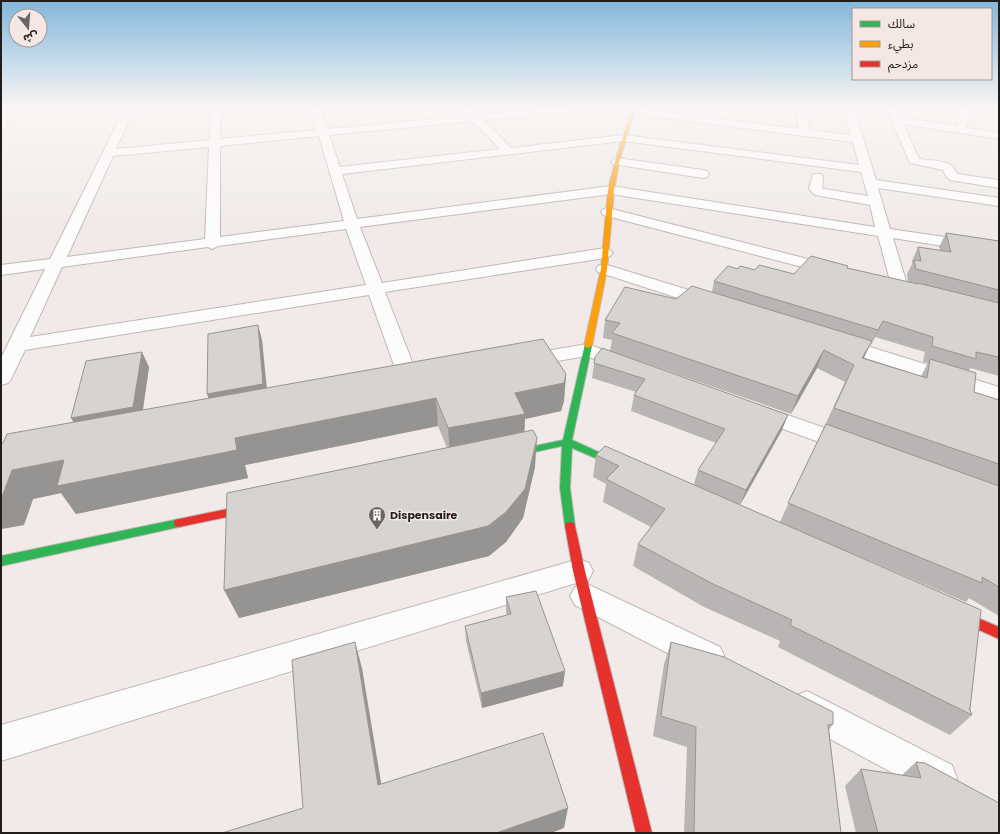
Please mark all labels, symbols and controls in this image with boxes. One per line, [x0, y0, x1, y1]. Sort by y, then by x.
north arrow [8, 8, 48, 48]
legend [852, 8, 992, 80]
text: سالك [888, 15, 915, 32]
text: ش [21, 28, 40, 47]
text: بطيء [888, 35, 914, 54]
text: مزدحم [888, 55, 918, 73]
building icon: Dispensaire [367, 505, 387, 530]
place label: Dispensaire [390, 507, 458, 523]

